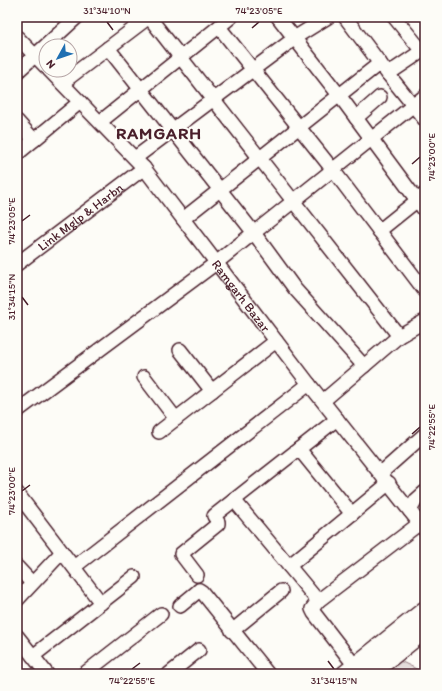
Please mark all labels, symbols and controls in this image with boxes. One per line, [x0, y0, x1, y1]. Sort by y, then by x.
text: 31°34'10"N [83, 4, 131, 17]
text: 74°23'05"E [235, 4, 283, 17]
north arrow [38, 38, 78, 78]
text: N [43, 57, 58, 71]
district label: RAMGARH [116, 123, 202, 143]
text: 74°23'00"E [425, 133, 438, 181]
street label: Link Mglp & Harbn [35, 180, 126, 254]
text: 74°23'05"E [5, 197, 18, 245]
street label: Ramgarh Bazar [209, 257, 274, 336]
text: 31°34'15"N [5, 273, 18, 320]
text: 74°22'55"E [425, 404, 438, 450]
text: 74°23'00"E [5, 467, 18, 515]
text: 74°22'55"E [109, 674, 155, 687]
text: 31°34'15"N [311, 674, 358, 687]

